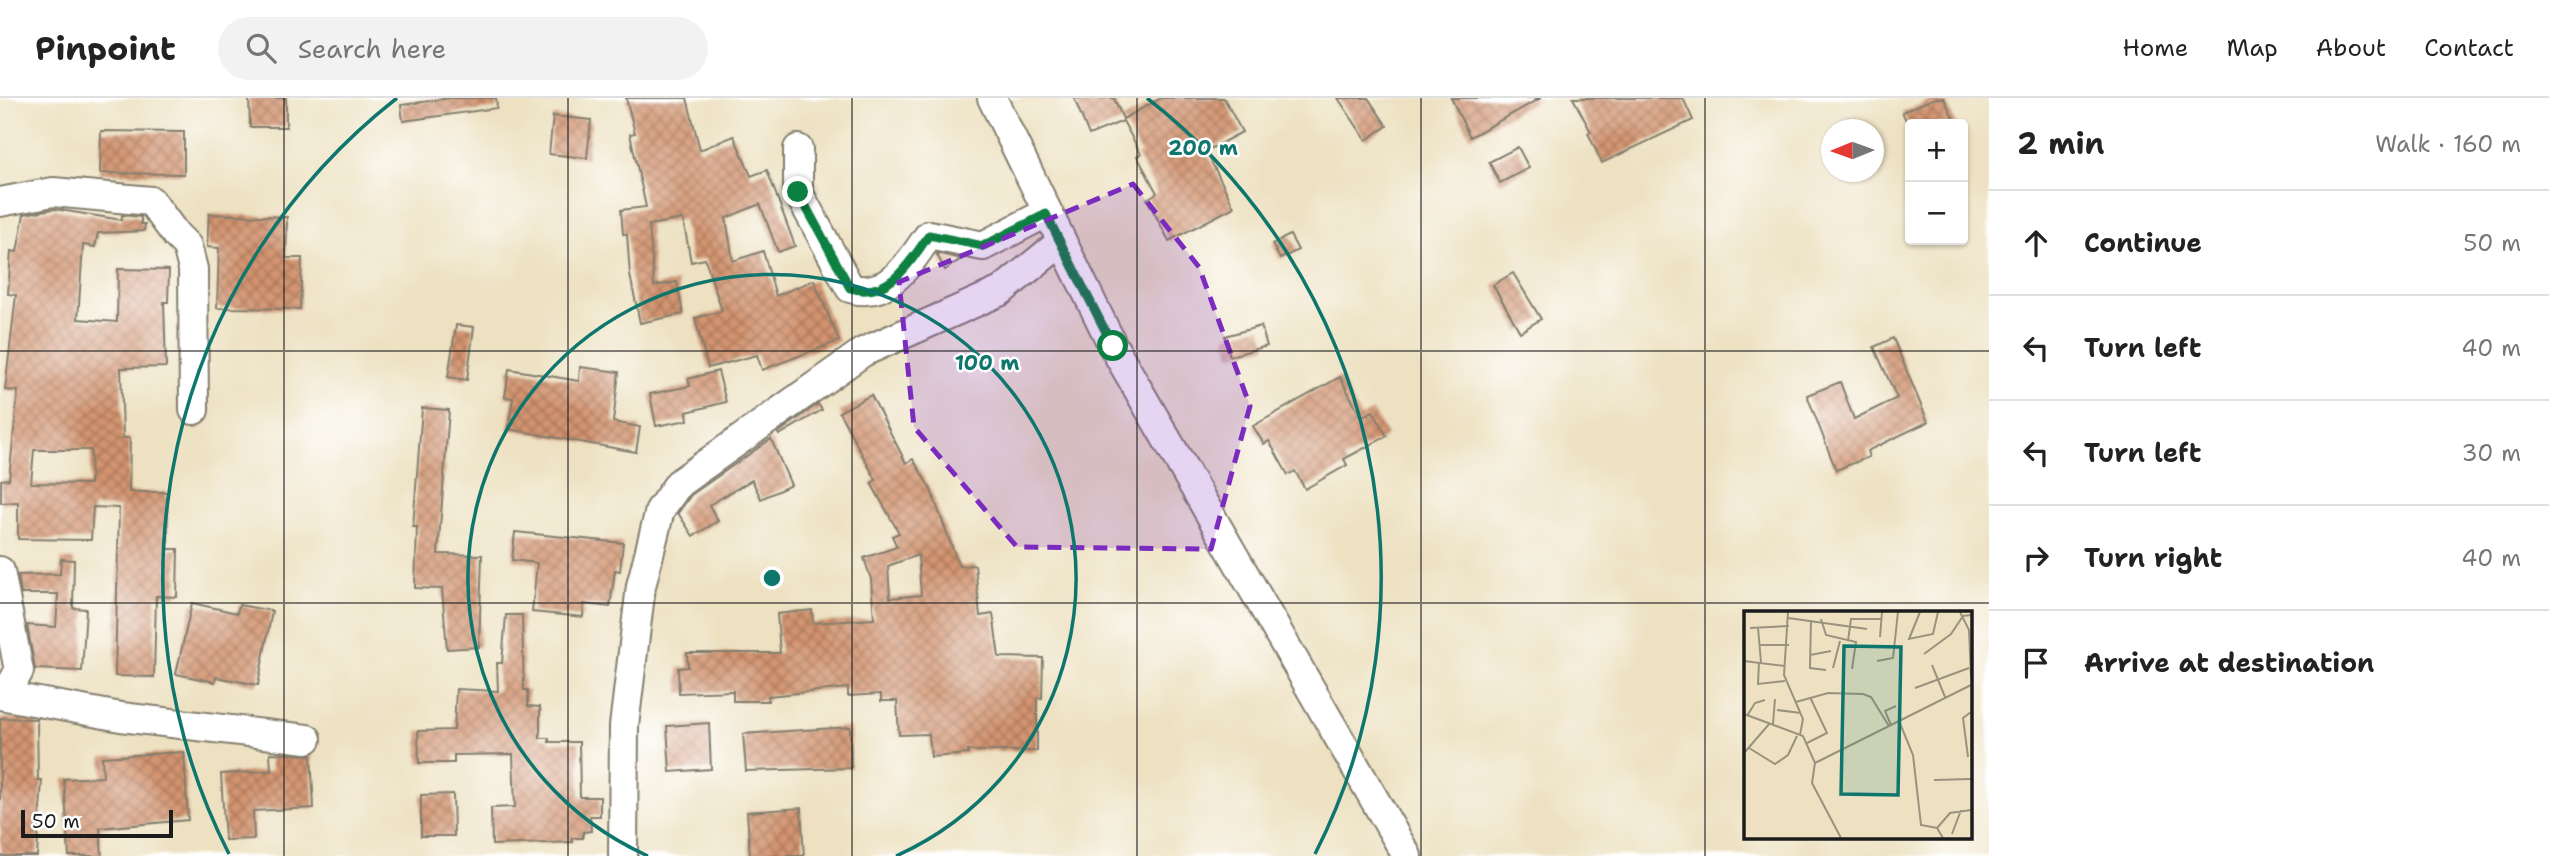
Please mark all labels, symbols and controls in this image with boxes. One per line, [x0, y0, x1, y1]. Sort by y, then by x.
search box [218, 17, 708, 80]
text: Pinpoint [35, 26, 176, 71]
icon: search [242, 29, 280, 67]
text: Search here [298, 31, 446, 66]
text: Home [2122, 32, 2188, 64]
text: Map [2226, 32, 2278, 64]
text: About [2316, 32, 2386, 64]
text: Contact [2424, 32, 2514, 64]
north arrow [1821, 119, 1884, 182]
map controls [1905, 119, 1968, 245]
button: + [1905, 119, 1968, 182]
text: 2 min [2017, 123, 2104, 164]
text: Walk · 160 m [2375, 129, 2521, 159]
text: 200 m [1168, 134, 1238, 162]
route end [782, 176, 813, 207]
button: − [1905, 182, 1968, 245]
icon: ahead [2017, 224, 2055, 262]
text: Continue [2084, 225, 2202, 260]
text: 50 m [2463, 228, 2521, 258]
icon: left [2017, 329, 2055, 367]
route start [1097, 330, 1128, 361]
text: Turn left [2084, 330, 2201, 365]
text: 40 m [2461, 333, 2521, 363]
text: 100 m [955, 349, 1019, 377]
icon: left [2017, 434, 2055, 472]
text: Turn left [2084, 435, 2201, 470]
text: 30 m [2462, 438, 2521, 468]
icon: right [2017, 539, 2055, 577]
text: Turn right [2084, 540, 2222, 575]
text: 40 m [2461, 543, 2521, 573]
centre of rings [760, 566, 784, 590]
inset map [1744, 611, 1972, 838]
icon: arrive [2017, 644, 2055, 682]
text: Arrive at destination [2084, 645, 2374, 680]
scale bar [21, 807, 173, 839]
text: 50 m [32, 809, 80, 834]

